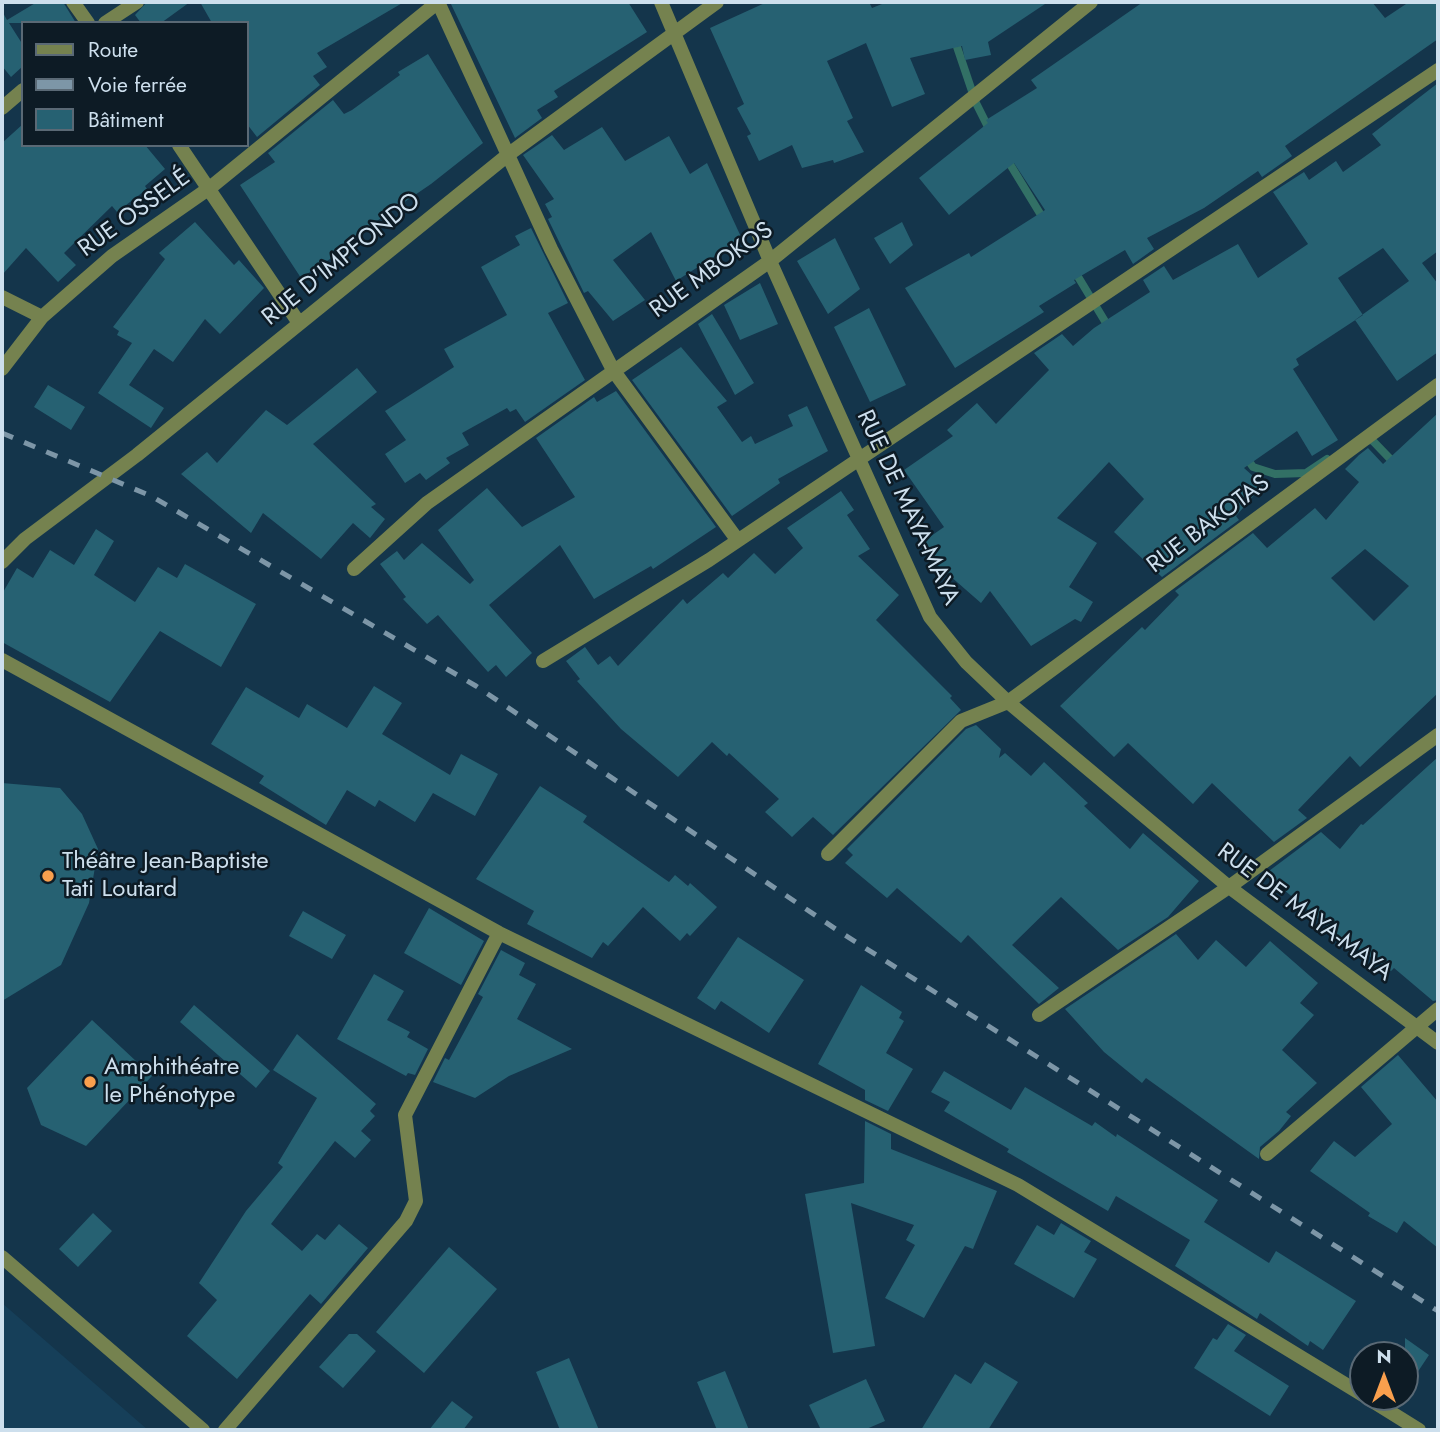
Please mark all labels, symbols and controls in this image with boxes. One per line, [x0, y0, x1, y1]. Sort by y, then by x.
legend [21, 21, 248, 147]
text: Route [88, 35, 138, 65]
text: Voie ferrée [88, 70, 187, 100]
text: Bâtiment [88, 105, 164, 135]
street label: RUE OSSELÉ [73, 164, 197, 264]
street label: RUE D'IMPFONDO [257, 187, 427, 333]
street label: RUE MBOKOS [645, 217, 779, 325]
street label: RUE DE MAYA-MAYA [849, 406, 965, 610]
street label: RUE BAKOTAS [1142, 470, 1276, 580]
street label: RUE DE MAYA-MAYA [1211, 838, 1397, 988]
place label: Théâtre Jean-Baptiste Tati Loutard [62, 848, 269, 904]
marker: Théâtre Jean-Baptiste Tati Loutard [40, 868, 56, 884]
place label: Amphithéatre le Phénotype [104, 1054, 239, 1110]
marker: Amphithéatre le Phénotype [82, 1074, 98, 1090]
north arrow [1349, 1341, 1419, 1411]
text: N [1376, 1343, 1392, 1370]

